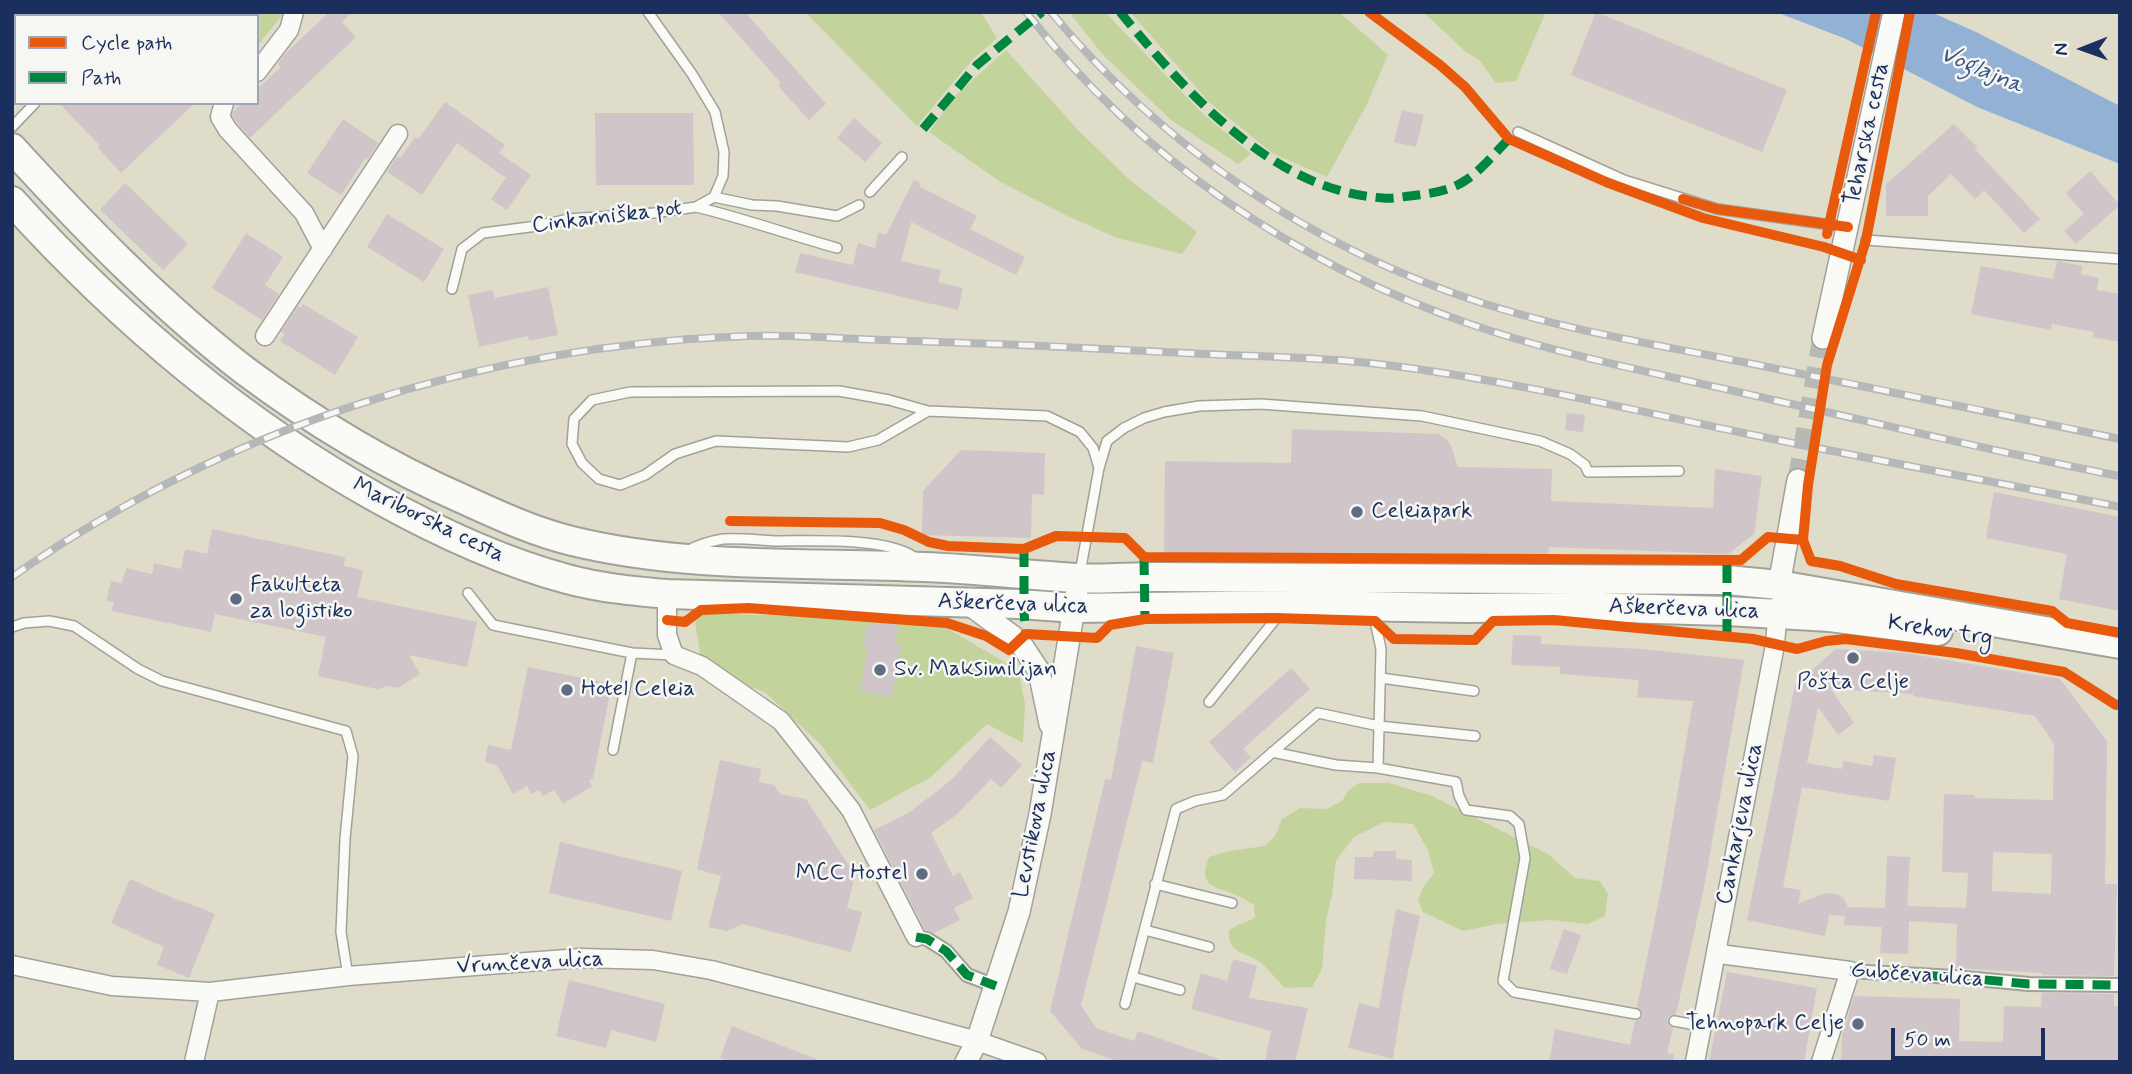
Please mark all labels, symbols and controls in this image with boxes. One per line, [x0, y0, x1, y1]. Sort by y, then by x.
legend [14, 14, 259, 105]
north arrow [2048, 14, 2118, 84]
text: Cycle path [81, 29, 172, 57]
water label: Voglajna [1935, 41, 2027, 101]
text: N [2049, 43, 2074, 56]
street label: Teharska cesta [1839, 60, 1897, 208]
text: Path [81, 64, 121, 92]
street label: Cinkarniška pot [530, 195, 684, 241]
street label: Mariborska cesta [348, 472, 508, 570]
place label: Celeiapark [1371, 498, 1473, 526]
marker: Celeiapark [1349, 504, 1365, 520]
place label: Fakulteta za logistiko [250, 572, 353, 626]
street label: Aškerčeva ulica [937, 589, 1089, 621]
marker: Fakulteta za logistiko [228, 591, 244, 607]
street label: Aškerčeva ulica [1608, 594, 1760, 626]
street label: Krekov trg [1886, 610, 1994, 654]
marker: Pošta Celje [1845, 650, 1861, 666]
place label: Sv. Maksimilijan [894, 656, 1057, 684]
marker: Sv. Maksimilijan [872, 662, 888, 678]
place label: Pošta Celje [1797, 669, 1909, 697]
place label: Hotel Celeia [581, 676, 695, 704]
marker: Hotel Celeia [559, 682, 575, 698]
street label: Cankarjeva ulica [1712, 741, 1770, 907]
street label: Levstikova ulica [1008, 748, 1064, 900]
place label: MCC Hostel [796, 860, 908, 888]
marker: MCC Hostel [914, 866, 930, 882]
street label: Vrunčeva ulica [456, 946, 604, 982]
street label: Gubčeva ulica [1850, 958, 1984, 994]
place label: Tehnopark Celje [1685, 1010, 1844, 1038]
scale bar [1894, 1014, 2048, 1058]
marker: Tehnopark Celje [1850, 1016, 1866, 1032]
text: 50 m [1904, 1026, 1951, 1054]

